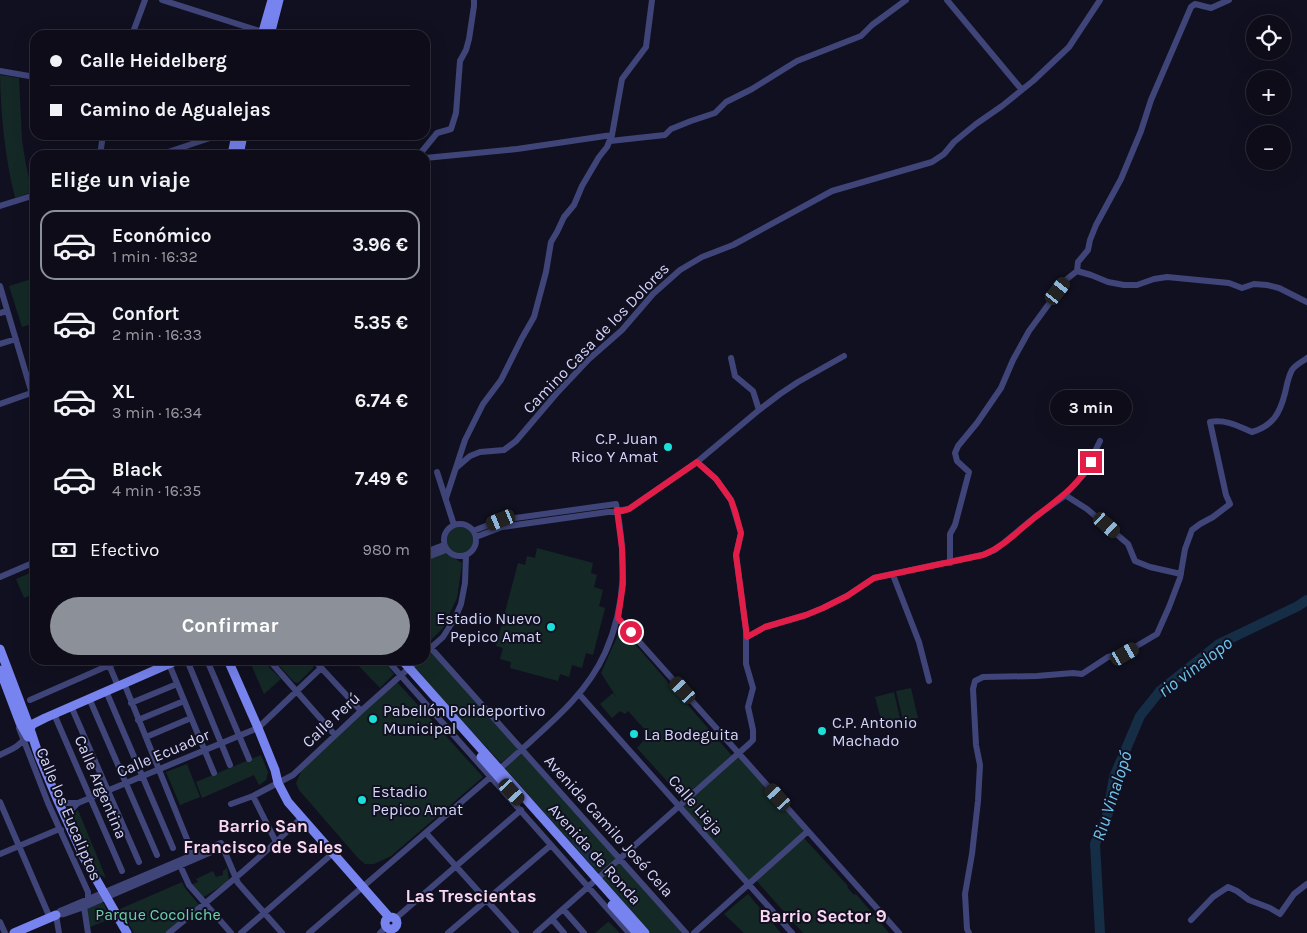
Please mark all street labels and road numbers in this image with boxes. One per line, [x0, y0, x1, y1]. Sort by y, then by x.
street label: Camino Casa de los Dolores [519, 259, 673, 417]
street label: Calle Perú [298, 688, 364, 752]
street label: Calle Ecuador [114, 725, 213, 781]
street label: Calle Argentina [71, 732, 131, 842]
street label: Calle los Eucaliptos [32, 745, 106, 883]
street label: Avenida Camilo José Cela [540, 751, 678, 901]
street label: Calle Lieja [665, 771, 727, 839]
street label: Avenida de Ronda [545, 799, 645, 909]

